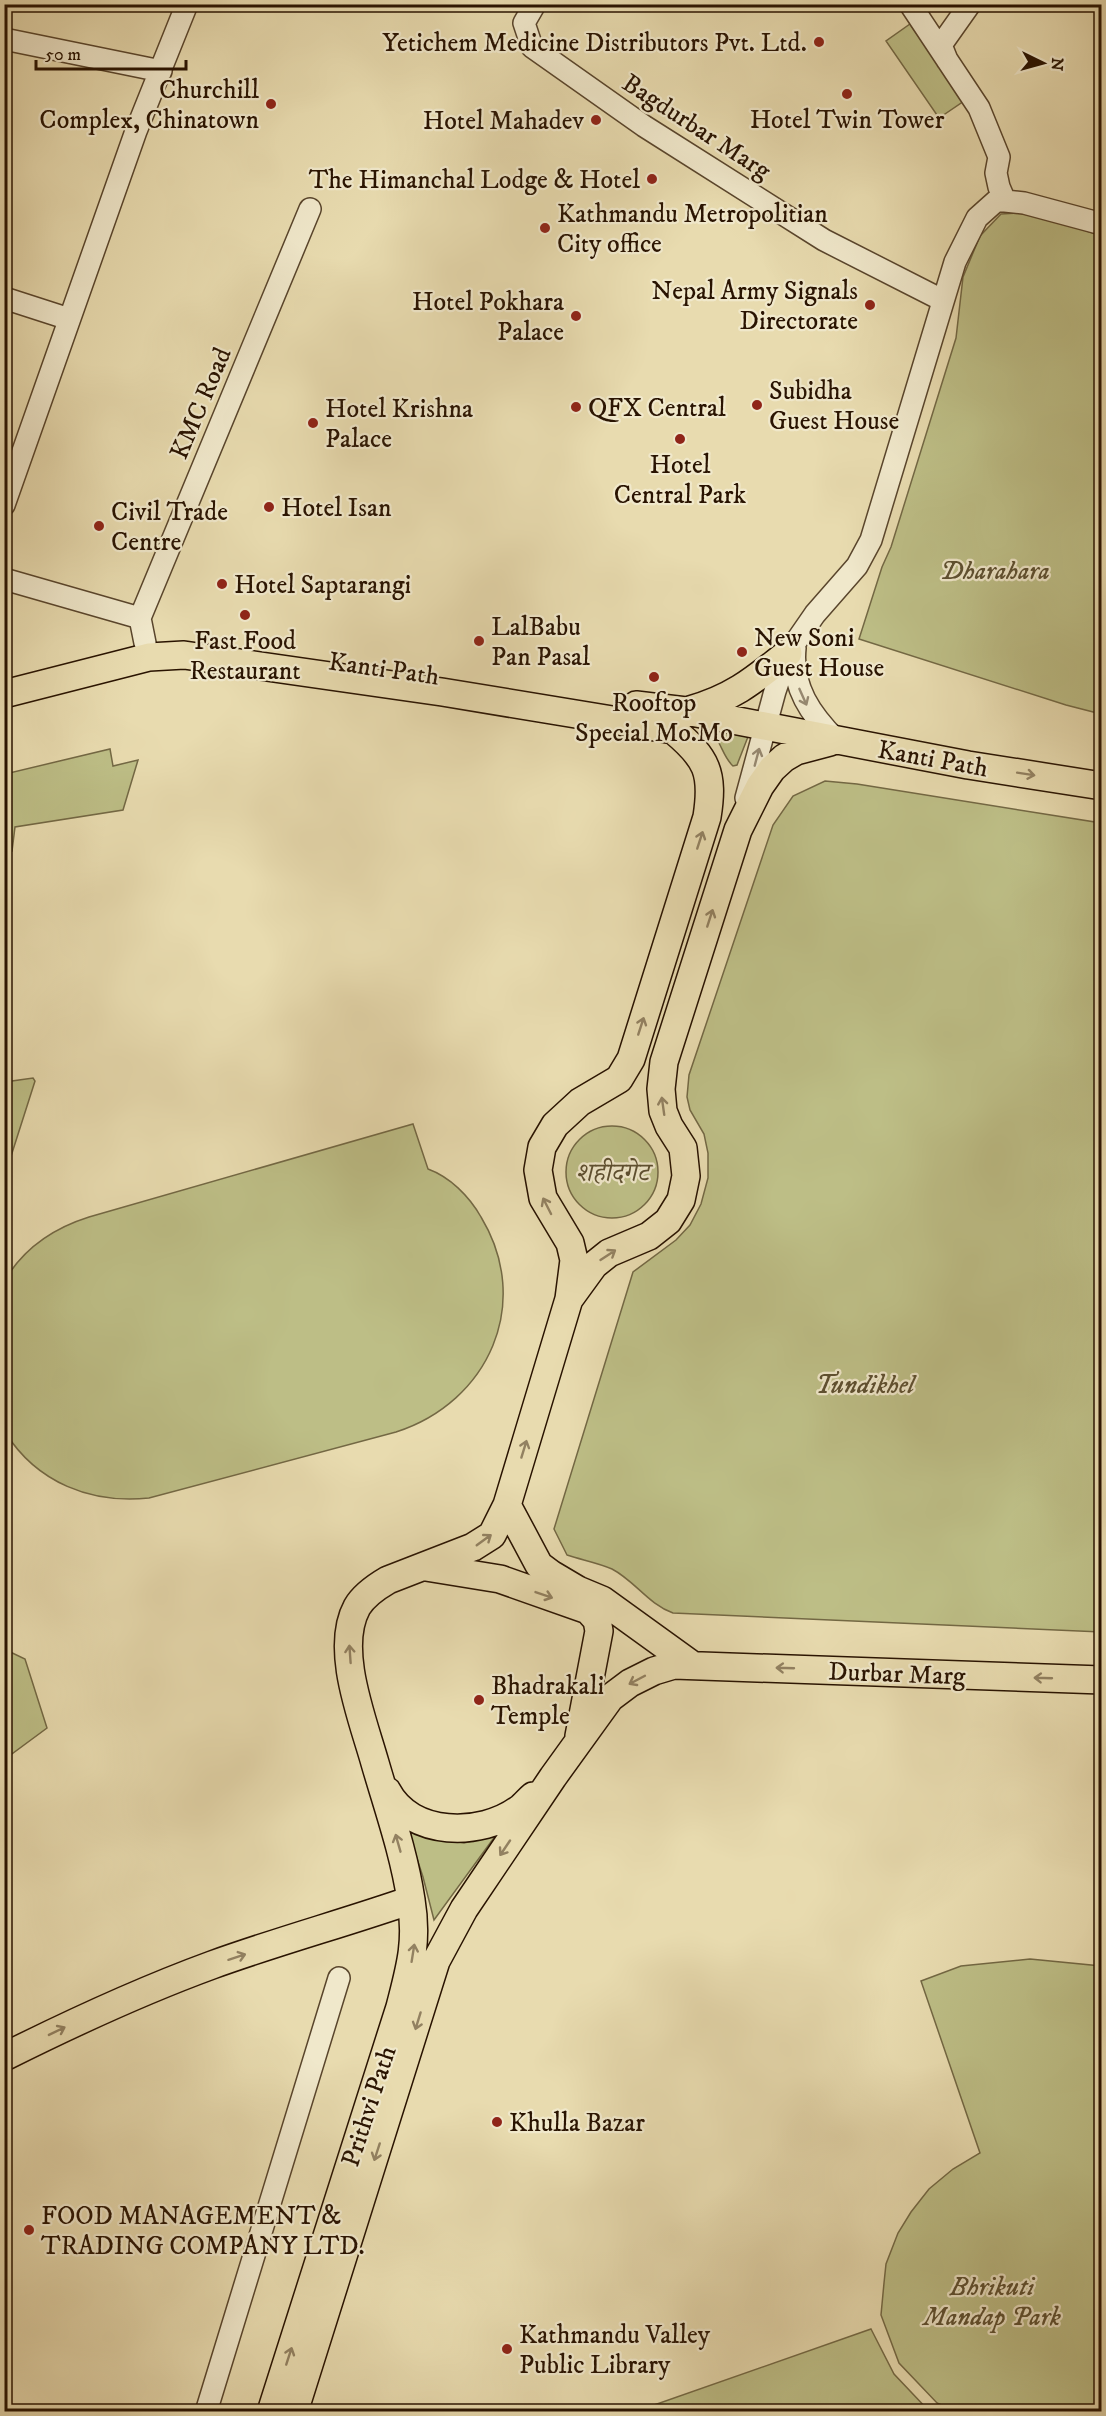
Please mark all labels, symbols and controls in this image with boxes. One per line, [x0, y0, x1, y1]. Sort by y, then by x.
place label: Yetichem Medicine Distributors Pvt. Ltd. [382, 27, 807, 60]
scale bar [36, 33, 186, 71]
north arrow [1013, 33, 1073, 93]
marker: Yetichem Medicine Distributors Pvt. Ltd. [812, 35, 826, 49]
text: 50 m [45, 44, 81, 66]
text: N [1046, 57, 1067, 72]
street label: Bagdurbar Marg [616, 67, 777, 188]
place label: Churchill Complex, Chinatown [39, 74, 259, 137]
marker: Hotel Twin Tower [840, 87, 854, 101]
marker: Churchill Complex, Chinatown [264, 97, 278, 111]
place label: Hotel Twin Tower [750, 104, 945, 137]
place label: Hotel Mahadev [423, 105, 585, 138]
marker: Hotel Mahadev [589, 113, 603, 127]
place label: The Himanchal Lodge & Hotel [309, 164, 640, 197]
marker: The Himanchal Lodge & Hotel [645, 172, 659, 186]
place label: Kathmandu Metropolitian City office [557, 198, 828, 261]
marker: Kathmandu Metropolitian City office [538, 221, 552, 235]
place label: Nepal Army Signals Directorate [651, 275, 858, 338]
place label: Hotel Pokhara Palace [412, 286, 564, 349]
marker: Nepal Army Signals Directorate [863, 298, 877, 312]
marker: Hotel Pokhara Palace [569, 309, 583, 323]
street label: KMC Road [163, 343, 240, 465]
place label: Subidha Guest House [769, 375, 899, 438]
place label: QFX Central [588, 392, 726, 425]
place label: Hotel Krishna Palace [325, 393, 473, 456]
marker: Subidha Guest House [750, 398, 764, 412]
marker: QFX Central [569, 400, 583, 414]
marker: Hotel Krishna Palace [306, 416, 320, 430]
marker: Hotel Central Park [673, 432, 687, 446]
place label: Hotel Central Park [614, 449, 746, 512]
place label: Hotel Isan [281, 492, 392, 525]
place label: Civil Trade Centre [111, 496, 228, 559]
marker: Hotel Isan [262, 500, 276, 514]
marker: Civil Trade Centre [92, 519, 106, 533]
park label: Dharahara [940, 555, 1050, 588]
place label: Hotel Saptarangi [234, 569, 411, 602]
marker: Hotel Saptarangi [215, 577, 229, 591]
marker: Fast Food Restaurant [238, 608, 252, 622]
place label: LalBabu Pan Pasal [491, 611, 590, 674]
place label: New Soni Guest House [754, 622, 884, 685]
place label: Fast Food Restaurant [189, 625, 301, 688]
marker: LalBabu Pan Pasal [472, 634, 486, 648]
street label: Kanti Path [326, 645, 442, 694]
marker: New Soni Guest House [735, 645, 749, 659]
marker: Rooftop Special Mo.Mo [647, 670, 661, 684]
place label: Rooftop Special Mo.Mo [575, 687, 733, 750]
one-way arrow [798, 687, 809, 705]
street label: Kanti Path [875, 734, 991, 785]
one-way arrow [752, 748, 764, 767]
one-way arrow [1015, 769, 1035, 780]
one-way arrow [695, 831, 706, 850]
one-way arrow [705, 909, 716, 928]
one-way arrow [636, 1017, 647, 1036]
one-way arrow [658, 1096, 669, 1116]
park label: शहीदगेट [576, 1157, 653, 1190]
one-way arrow [541, 1197, 552, 1215]
one-way arrow [599, 1249, 616, 1262]
park label: Tundikhel [815, 1369, 918, 1402]
one-way arrow [519, 1440, 530, 1459]
one-way arrow [476, 1533, 492, 1546]
one-way arrow [534, 1590, 553, 1601]
one-way arrow [344, 1645, 355, 1665]
street label: Durbar Marg [828, 1656, 966, 1693]
one-way arrow [776, 1663, 796, 1674]
place label: Bhadrakali Temple [491, 1670, 604, 1733]
one-way arrow [1034, 1673, 1054, 1684]
one-way arrow [629, 1674, 646, 1686]
marker: Bhadrakali Temple [472, 1693, 486, 1707]
one-way arrow [392, 1834, 403, 1853]
one-way arrow [499, 1840, 511, 1856]
one-way arrow [407, 1944, 418, 1963]
one-way arrow [227, 1950, 246, 1961]
one-way arrow [412, 2011, 423, 2030]
one-way arrow [47, 2024, 65, 2036]
street label: Prithvi Path [334, 2042, 405, 2171]
place label: Khulla Bazar [509, 2107, 645, 2140]
marker: Khulla Bazar [490, 2115, 504, 2129]
one-way arrow [371, 2142, 382, 2161]
place label: FOOD MANAGEMENT & TRADING COMPANY LTD. [41, 2200, 365, 2263]
marker: FOOD MANAGEMENT & TRADING COMPANY LTD. [22, 2223, 36, 2237]
park label: Bhrikuti Mandap Park [921, 2271, 1061, 2334]
place label: Kathmandu Valley Public Library [519, 2319, 711, 2382]
marker: Kathmandu Valley Public Library [500, 2342, 514, 2356]
one-way arrow [284, 2347, 295, 2366]

